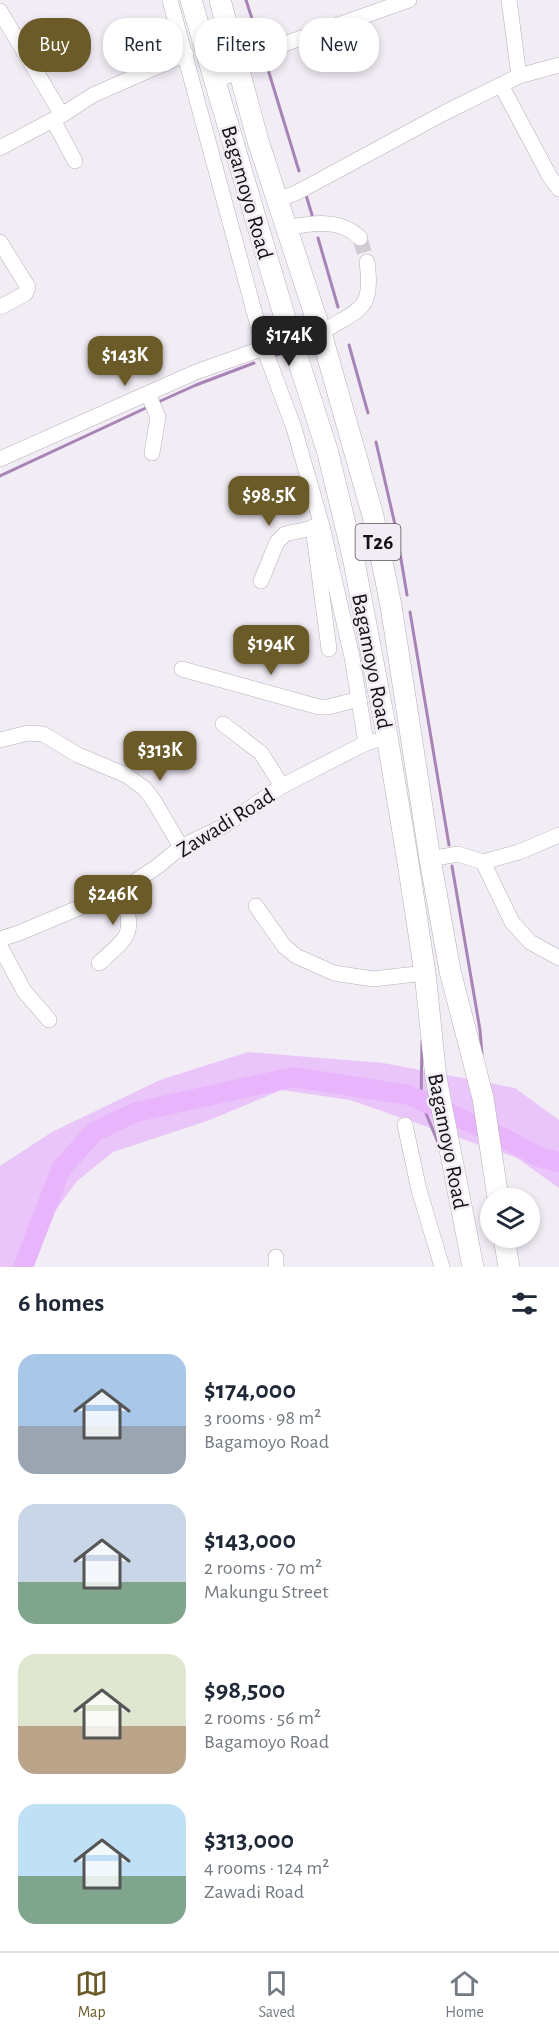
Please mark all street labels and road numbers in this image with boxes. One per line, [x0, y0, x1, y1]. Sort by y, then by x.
street label: Bagamoyo Road [217, 123, 277, 262]
road number: T26 [356, 524, 400, 560]
street label: Bagamoyo Road [348, 591, 396, 731]
street label: Zawadi Road [173, 784, 278, 861]
street label: Bagamoyo Road [424, 1071, 472, 1211]

